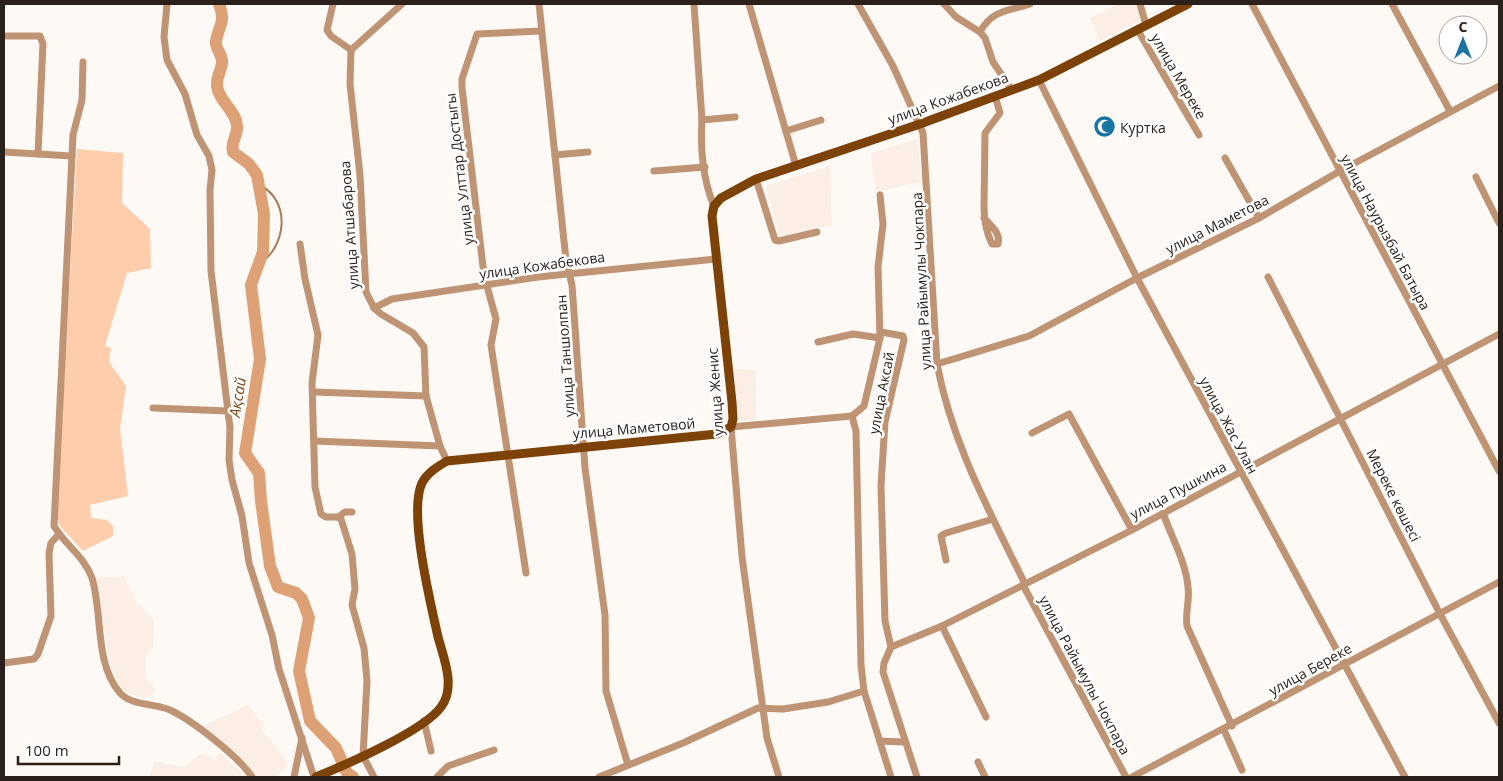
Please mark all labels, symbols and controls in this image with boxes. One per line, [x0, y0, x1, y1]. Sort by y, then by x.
north arrow [1438, 15, 1488, 65]
text: С [1459, 17, 1468, 36]
street label: улица Мереке [1147, 30, 1211, 122]
street label: улица Кожабекова [885, 67, 1011, 129]
street label: улица Улттар Достыгы [440, 92, 478, 246]
mosque icon: Куртка [1092, 115, 1116, 139]
place label: Куртка [1120, 118, 1166, 137]
street label: улица Наурызбай Батыра [1337, 151, 1435, 313]
street label: улица Атшабарова [335, 160, 363, 290]
street label: улица Маметова [1162, 190, 1272, 258]
street label: улица Райымулы Чокпара [907, 192, 935, 370]
street label: улица Кожабекова [478, 247, 606, 283]
street label: улица Таншолпан [551, 294, 579, 418]
street label: улица Женис [702, 347, 728, 437]
street label: улица Аксай [864, 350, 898, 436]
street label: улица Жас Улан [1195, 373, 1263, 477]
water label: Ақсай [224, 375, 250, 419]
street label: улица Маметовой [572, 413, 696, 443]
street label: Мереке көшесі [1362, 445, 1426, 545]
street label: улица Пушкина [1127, 457, 1229, 523]
street label: улица Райымулы Чокпара [1035, 592, 1135, 758]
street label: улица Береке [1265, 638, 1355, 700]
scale bar [18, 734, 119, 766]
text: 100 m [25, 740, 69, 760]

